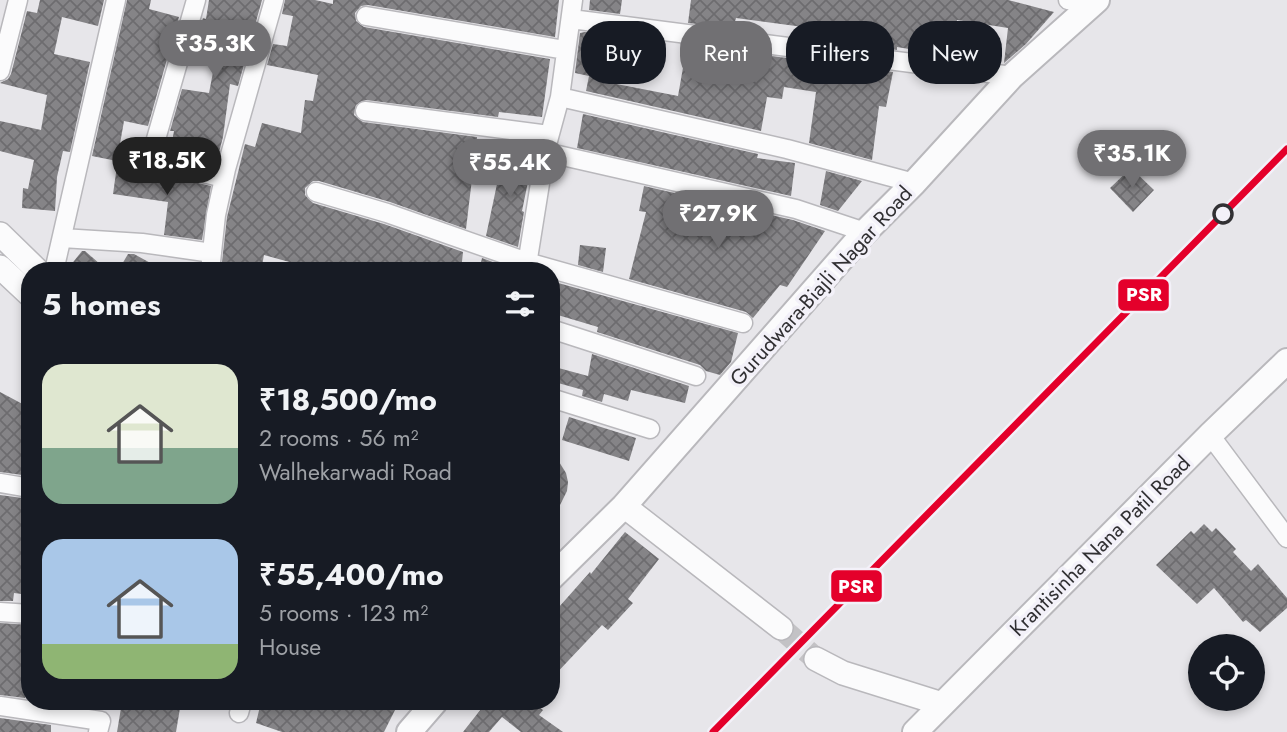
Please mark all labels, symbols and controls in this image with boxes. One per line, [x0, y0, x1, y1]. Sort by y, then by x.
pin: ₹35.3K [158, 20, 272, 80]
chip: Buy [581, 21, 666, 84]
chip: Rent [680, 21, 772, 84]
chip: Filters [786, 21, 894, 84]
chip: New [908, 21, 1002, 84]
text: ₹35.3K [175, 26, 255, 60]
pin: ₹35.1K [1075, 130, 1189, 190]
text: ₹35.1K [1093, 136, 1171, 170]
pin: ₹18.5K [110, 138, 224, 197]
pin: ₹55.4K [453, 140, 567, 199]
text: ₹18.5K [128, 143, 206, 177]
text: ₹55.4K [469, 145, 551, 179]
street label: Gurudwara-Biajli Nagar Road [723, 179, 919, 393]
pin: ₹27.9K [661, 190, 775, 250]
text: ₹27.9K [679, 196, 757, 230]
unlabelled marker [1213, 204, 1233, 224]
line badge: PSR [1117, 278, 1170, 312]
text: PSR [1126, 281, 1163, 308]
text: 5 homes [42, 283, 161, 326]
icon: filters [501, 285, 539, 323]
text: ₹18,500/mo [259, 378, 437, 421]
icon: home [98, 392, 182, 476]
text: 2 rooms · 56 m² [259, 421, 419, 455]
street label: Krantisinha Nana Patil Road [1003, 449, 1197, 643]
text: Walhekarwadi Road [259, 455, 452, 489]
text: ₹55,400/mo [259, 553, 444, 596]
icon: home [98, 567, 182, 651]
line badge: PSR [830, 569, 883, 603]
text: PSR [838, 573, 875, 600]
text: 5 rooms · 123 m² [259, 596, 428, 630]
text: House [259, 630, 321, 664]
map controls [1188, 634, 1265, 711]
button: locate [1188, 634, 1265, 711]

